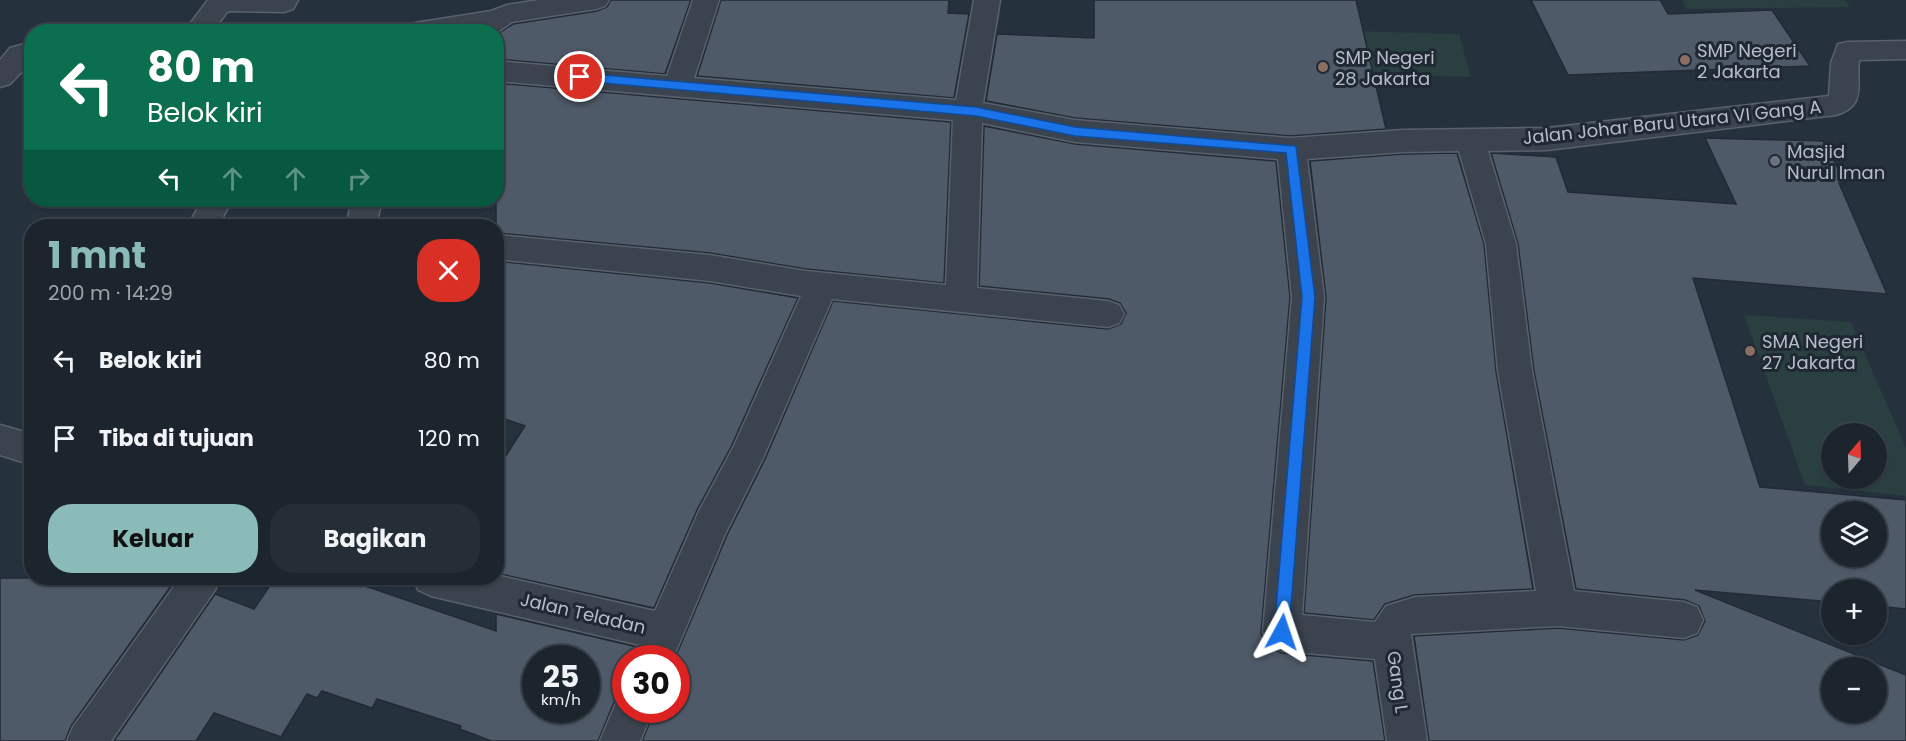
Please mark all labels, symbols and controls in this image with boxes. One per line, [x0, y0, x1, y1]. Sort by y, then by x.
text: 80 m [147, 38, 255, 97]
place label: SMP Negeri 2 Jakarta [1697, 38, 1797, 84]
place label: SMP Negeri 28 Jakarta [1335, 45, 1435, 91]
icon: left [48, 48, 126, 126]
pin [554, 51, 605, 102]
marker: SMP Negeri 2 Jakarta [1678, 53, 1692, 67]
icon: arrive [563, 60, 596, 93]
marker: SMP Negeri 28 Jakarta [1316, 60, 1330, 74]
text: Belok kiri [147, 94, 263, 131]
street label: Jalan Johar Baru Utara VI Gang A [1522, 94, 1822, 150]
place label: Masjid Nurul Iman [1787, 139, 1885, 185]
marker: Masjid Nurul Iman [1768, 154, 1782, 168]
icon: left [153, 162, 186, 195]
icon: ahead [216, 162, 249, 195]
icon: ahead [279, 162, 312, 195]
icon: right [342, 162, 375, 195]
text: 1 mnt [48, 230, 146, 281]
button: close [417, 239, 480, 302]
text: 200 m · 14:29 [48, 279, 173, 307]
place label: SMA Negeri 27 Jakarta [1762, 329, 1863, 375]
icon: left [48, 344, 81, 377]
marker: SMA Negeri 27 Jakarta [1743, 344, 1757, 358]
text: Belok kiri [99, 345, 202, 376]
text: 80 m [424, 345, 480, 376]
icon: arrive [48, 422, 81, 455]
text: Tiba di tujuan [99, 423, 254, 454]
text: 120 m [418, 423, 480, 454]
north arrow [1821, 423, 1887, 489]
map controls [1821, 423, 1887, 723]
button: layers [1821, 501, 1887, 567]
button: Keluar [48, 504, 258, 573]
button: Bagikan [270, 504, 480, 573]
button: + [1821, 579, 1887, 645]
street label: Jalan Teladan [518, 586, 648, 640]
position arrow [1250, 600, 1314, 664]
speed limit sign: 30 [612, 645, 690, 723]
street label: Gang L [1381, 649, 1415, 715]
text: 25 [543, 655, 579, 698]
button: − [1821, 657, 1887, 723]
text: km/h [541, 689, 581, 710]

